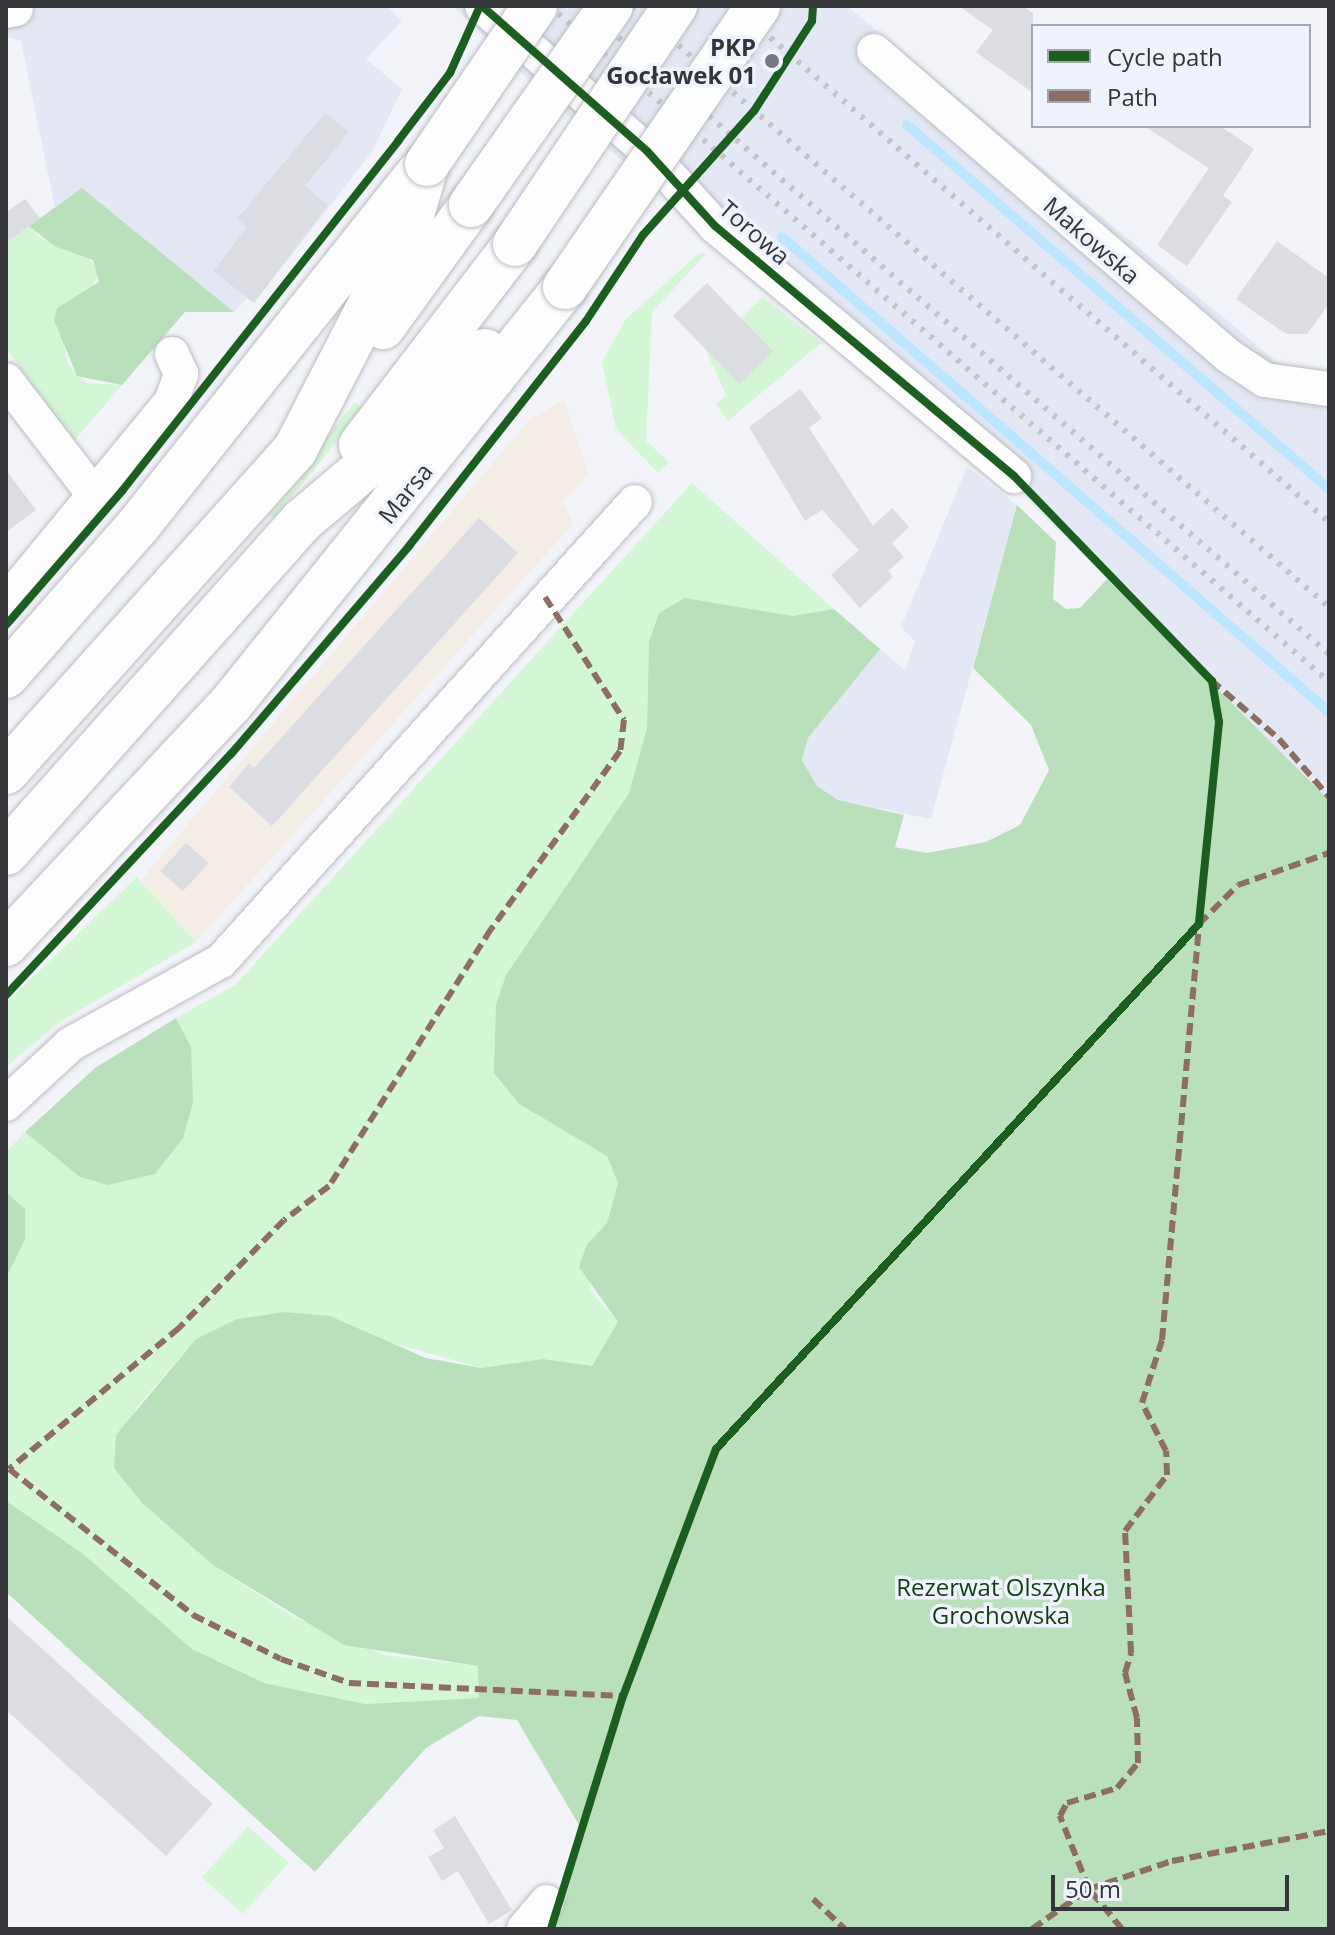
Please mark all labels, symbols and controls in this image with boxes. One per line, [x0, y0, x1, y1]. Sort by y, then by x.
legend [1031, 24, 1311, 128]
place label: PKP Gocławek 01 [606, 33, 756, 89]
text: Cycle path [1107, 40, 1223, 73]
marker: PKP Gocławek 01 [763, 52, 781, 70]
text: Path [1107, 80, 1158, 113]
street label: Makowska [1038, 190, 1146, 290]
street label: Torowa [714, 194, 796, 270]
street label: Marsa [372, 457, 438, 529]
park label: Rezerwat Olszynka Grochowska [896, 1573, 1106, 1629]
scale bar [1055, 1859, 1293, 1909]
text: 50 m [1065, 1872, 1121, 1905]

